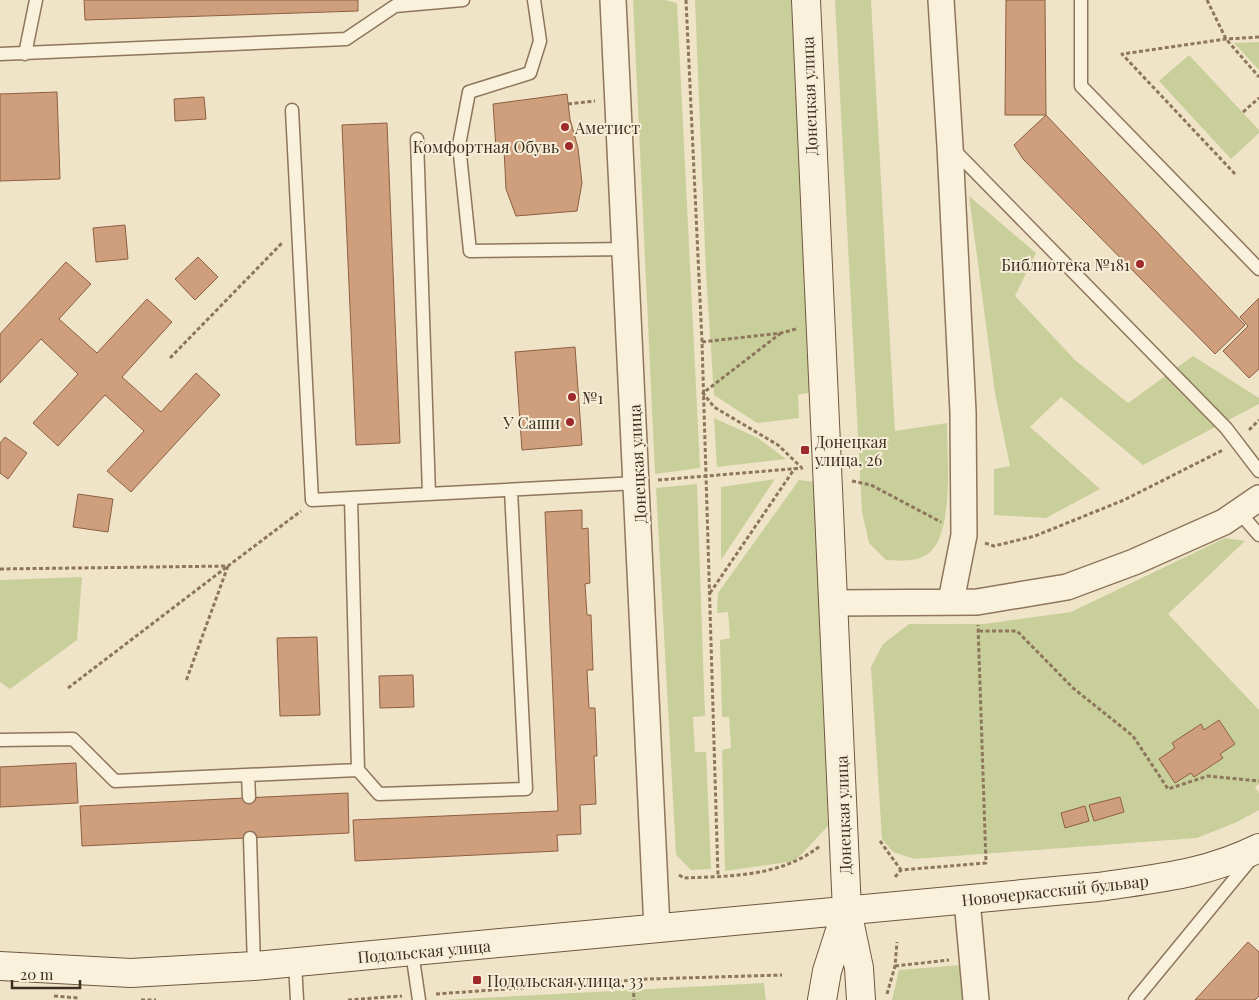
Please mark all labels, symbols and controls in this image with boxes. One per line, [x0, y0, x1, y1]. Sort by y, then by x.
street label: Донецкая улица [796, 36, 822, 156]
place label: Аметист [574, 117, 640, 138]
marker: Аметист [559, 121, 571, 133]
place label: Комфортная Обувь [413, 136, 559, 157]
marker: Комфортная Обувь [563, 140, 575, 152]
place label: Библиотека №181 [1001, 254, 1130, 275]
marker: Библиотека №181 [1134, 258, 1146, 270]
place label: №1 [582, 387, 603, 408]
marker: №1 [566, 391, 578, 403]
street label: Донецкая улица [623, 404, 651, 524]
place label: У Саши [502, 412, 560, 433]
marker: У Саши [564, 416, 576, 428]
place label: Донецкая улица, 26 [814, 431, 887, 470]
marker: Донецкая улица, 26 [799, 444, 811, 456]
street label: Донецкая улица [830, 755, 856, 875]
street label: Новочеркасский бульвар [960, 870, 1150, 910]
street label: Подольская улица [356, 935, 492, 967]
scale bar [12, 958, 80, 990]
text: 20 m [20, 964, 54, 984]
place label: Подольская улица, 33 [487, 970, 643, 991]
marker: Подольская улица, 33 [471, 974, 483, 986]

